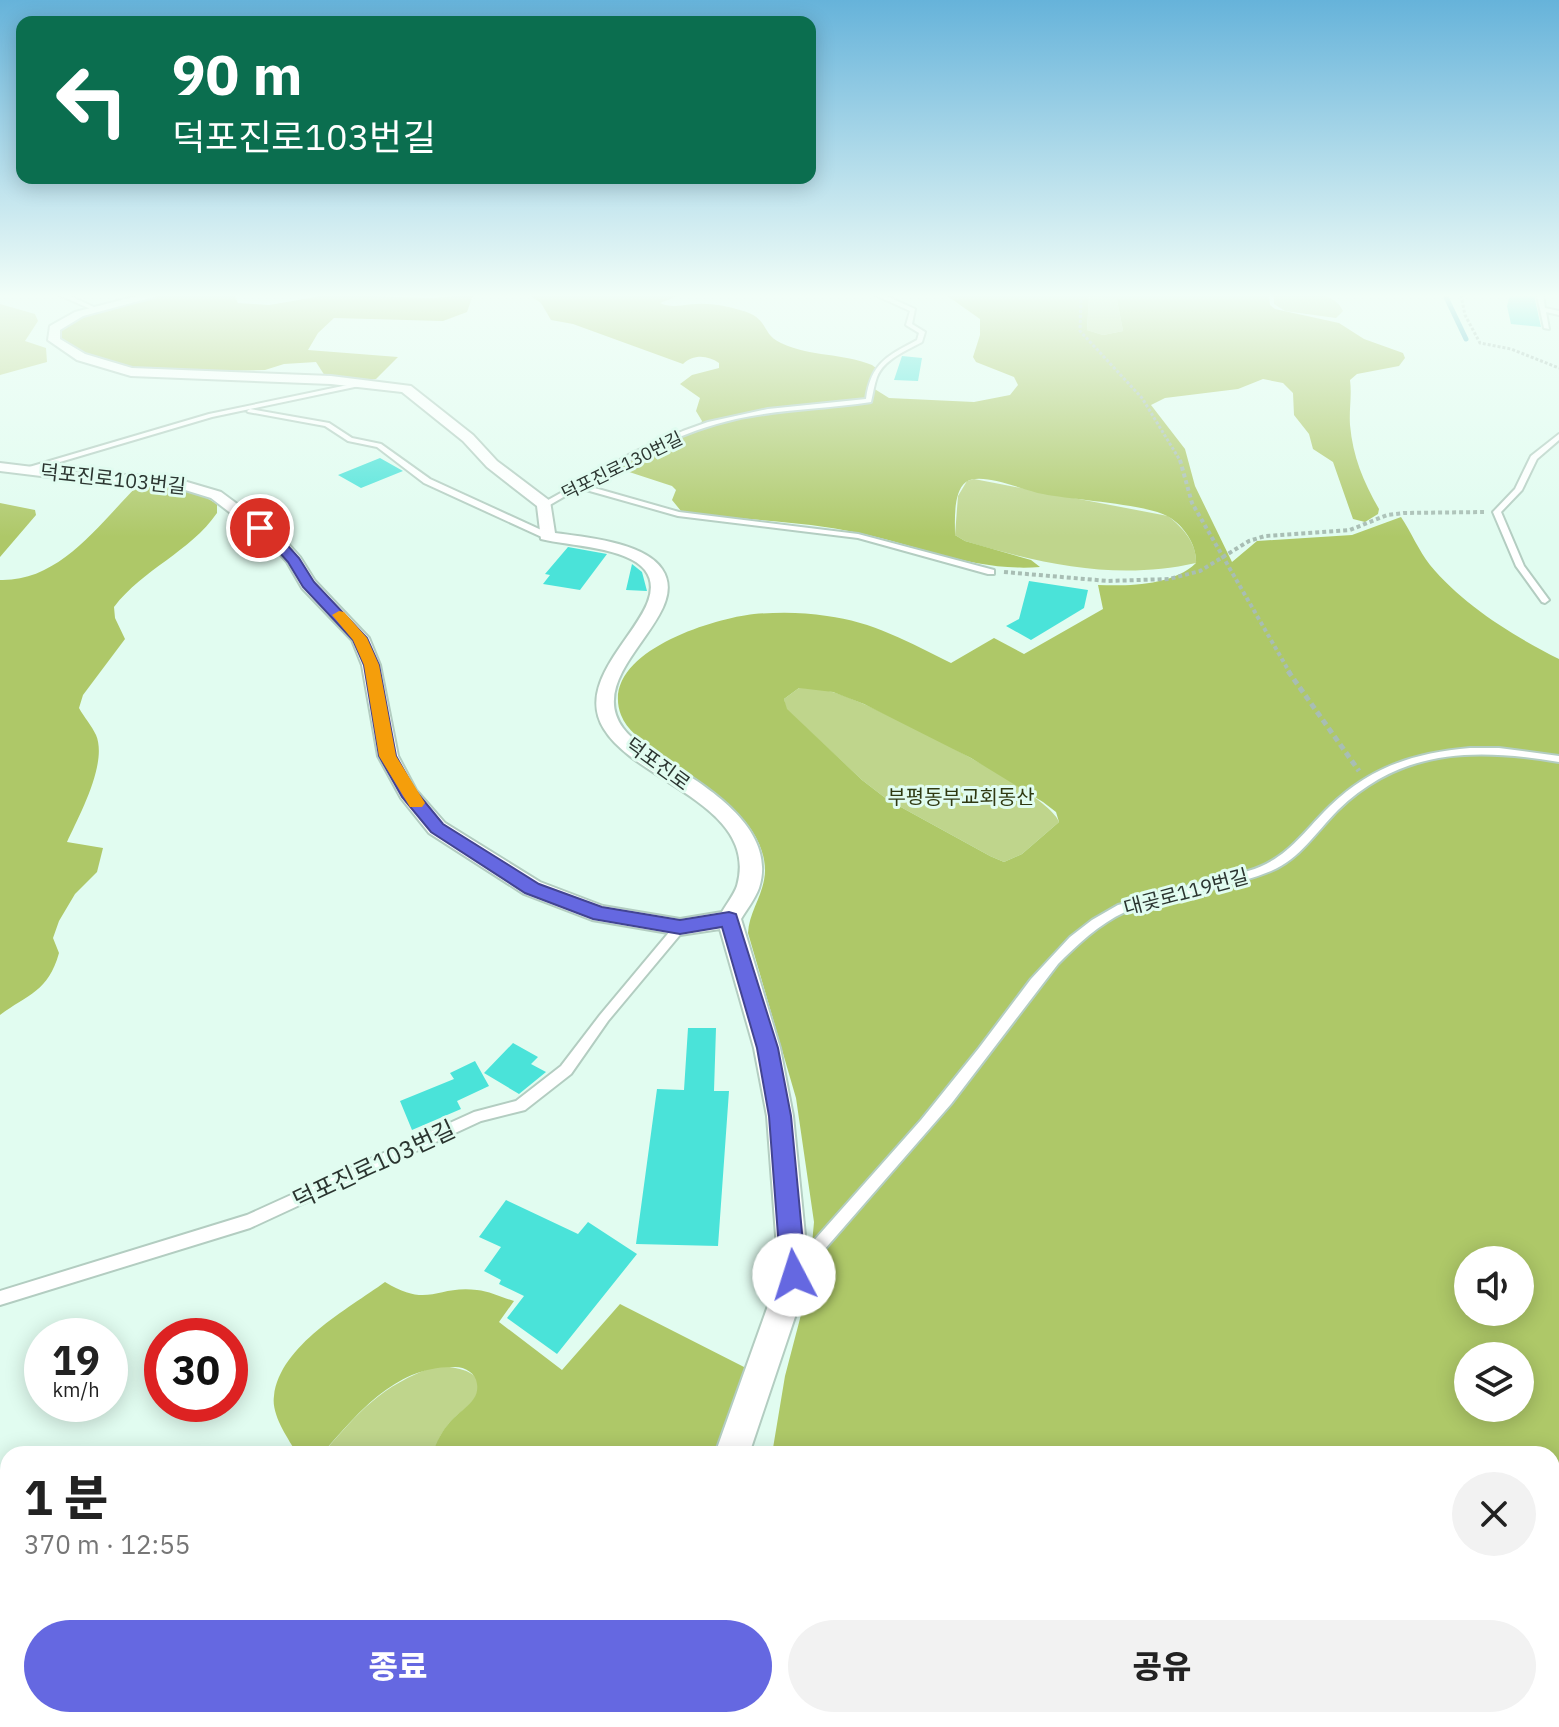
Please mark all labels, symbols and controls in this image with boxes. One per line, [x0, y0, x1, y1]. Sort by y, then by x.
text: 90 m [172, 38, 302, 110]
icon: left [40, 48, 144, 152]
text: 덕포진로103번길 [172, 113, 436, 160]
street label: 덕포진로130번길 [558, 426, 686, 505]
street label: 덕포진로103번길 [39, 457, 187, 500]
pin [226, 494, 294, 562]
icon: arrive [238, 506, 282, 550]
street label: 덕포진로 [621, 731, 696, 796]
park label: 부평동부교회동산 [887, 783, 1035, 810]
street label: 대곶로119번길 [1121, 862, 1251, 921]
street label: 덕포진로103번길 [287, 1112, 460, 1216]
position arrow [752, 1233, 836, 1317]
map controls [1454, 1246, 1534, 1422]
button: sound [1454, 1246, 1534, 1326]
speed limit sign: 30 [144, 1318, 248, 1422]
text: 19 [52, 1334, 100, 1386]
button: layers [1454, 1342, 1534, 1422]
text: km/h [52, 1376, 100, 1403]
text: 1 분 [24, 1466, 108, 1528]
button: close [1452, 1472, 1536, 1556]
text: 370 m · 12:55 [24, 1527, 190, 1561]
button: 종료 [24, 1620, 772, 1712]
button: 공유 [788, 1620, 1536, 1712]

